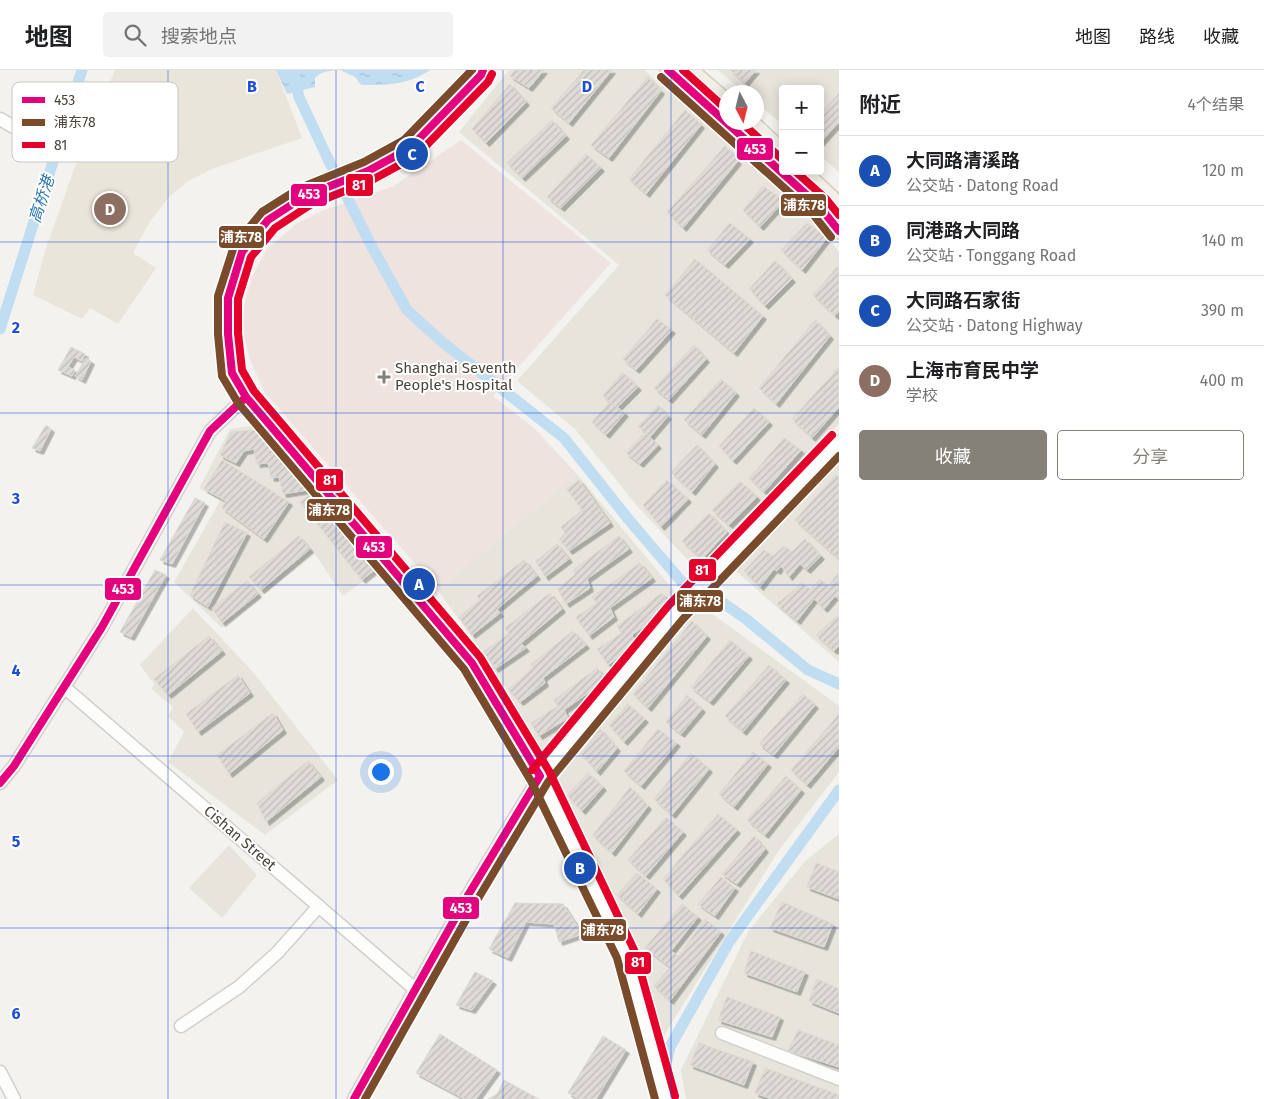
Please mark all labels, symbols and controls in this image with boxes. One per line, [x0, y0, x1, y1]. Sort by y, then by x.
search box [103, 12, 453, 57]
icon: search [121, 21, 149, 49]
text: 地图 [25, 23, 73, 51]
text: 搜索地点 [161, 25, 237, 48]
text: 地图 [1075, 26, 1111, 48]
text: 路线 [1139, 26, 1175, 48]
text: 收藏 [1203, 26, 1239, 48]
text: B [247, 77, 257, 96]
text: C [415, 77, 425, 96]
text: D [582, 77, 592, 96]
legend [12, 82, 178, 162]
north arrow [719, 85, 764, 130]
map controls [779, 85, 824, 175]
button: + [779, 85, 824, 130]
text: 453 [54, 92, 75, 109]
text: 附近 [859, 92, 901, 118]
text: 4个结果 [1187, 95, 1244, 114]
text: 浦东78 [54, 114, 96, 131]
button: − [779, 130, 824, 175]
pin: C [396, 135, 428, 173]
text: 81 [54, 137, 67, 154]
line badge: 453 [736, 137, 774, 161]
text: 453 [744, 141, 766, 158]
text: 大同路清溪路 [906, 149, 1020, 172]
text: A [870, 161, 880, 180]
text: 120 m [1202, 161, 1244, 180]
water label: 高桥港 [25, 171, 59, 225]
line badge: 81 [345, 173, 374, 197]
text: 公交站 · Datong Road [906, 176, 1059, 195]
text: 81 [352, 177, 366, 194]
line badge: 453 [290, 183, 328, 207]
text: 453 [298, 186, 320, 203]
pin: D [94, 190, 126, 228]
line badge: 浦东78 [780, 193, 827, 217]
text: 浦东78 [783, 197, 825, 214]
text: 同港路大同路 [906, 219, 1020, 242]
line badge: 浦东78 [218, 225, 265, 249]
text: 浦东78 [220, 229, 262, 246]
text: B [870, 231, 880, 250]
text: 140 m [1202, 231, 1244, 250]
text: 公交站 · Tonggang Road [906, 246, 1076, 265]
text: 大同路石家街 [906, 289, 1020, 312]
text: C [870, 301, 880, 320]
text: 390 m [1201, 301, 1244, 320]
text: 公交站 · Datong Highway [906, 316, 1083, 335]
text: 2 [12, 318, 20, 337]
place label: Shanghai Seventh People's Hospital [395, 359, 517, 394]
text: 上海市育民中学 [906, 359, 1039, 382]
marker: Shanghai Seventh People's Hospital [377, 370, 391, 384]
text: D [870, 371, 880, 390]
text: 400 m [1200, 371, 1244, 390]
text: 学校 [906, 386, 938, 405]
button: 收藏 [859, 430, 1047, 480]
button: 分享 [1057, 430, 1244, 480]
line badge: 81 [315, 468, 344, 492]
text: 81 [323, 472, 337, 489]
text: 3 [11, 489, 20, 508]
line badge: 浦东78 [306, 498, 353, 522]
text: 浦东78 [308, 502, 350, 519]
line badge: 453 [355, 535, 393, 559]
text: 453 [363, 539, 385, 556]
line badge: 81 [688, 558, 717, 582]
text: 81 [695, 562, 709, 579]
pin: A [403, 565, 435, 603]
line badge: 453 [104, 577, 142, 601]
text: 453 [112, 581, 134, 598]
line badge: 浦东78 [676, 589, 724, 613]
text: 浦东78 [679, 593, 721, 610]
text: 4 [11, 661, 21, 680]
your location [368, 759, 394, 785]
street label: Cishan Street [200, 802, 280, 875]
text: 5 [12, 832, 21, 851]
pin: B [564, 849, 596, 887]
line badge: 453 [442, 896, 480, 920]
text: 453 [450, 900, 472, 917]
line badge: 浦东78 [580, 918, 627, 942]
text: 浦东78 [582, 922, 624, 939]
line badge: 81 [624, 951, 652, 975]
text: 81 [631, 954, 645, 971]
text: 6 [11, 1004, 21, 1023]

